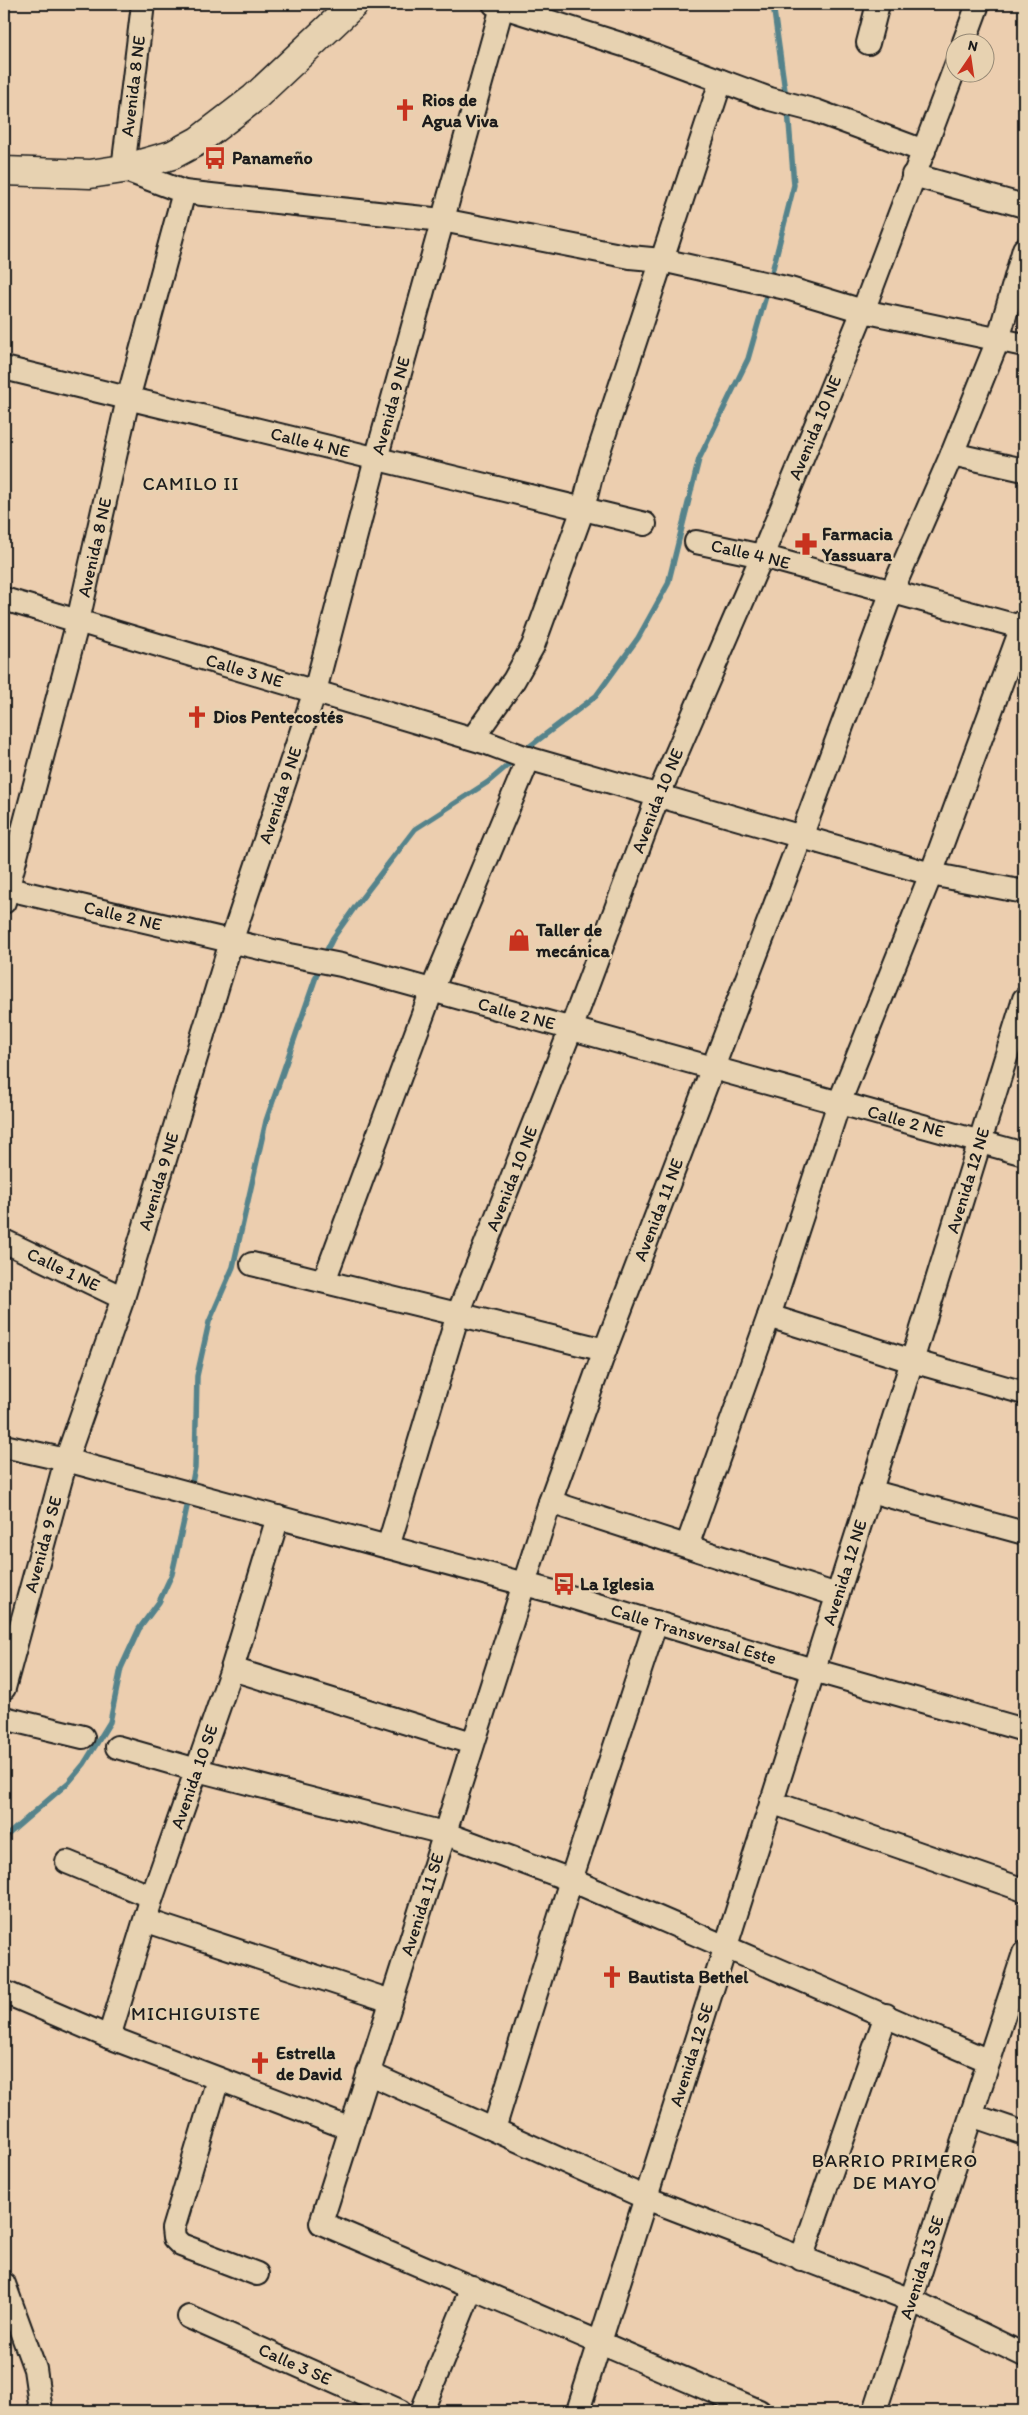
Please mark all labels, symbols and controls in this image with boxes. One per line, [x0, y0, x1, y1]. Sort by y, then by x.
north arrow [946, 32, 996, 82]
street label: Avenida 8 NE [116, 34, 150, 138]
text: N [966, 36, 979, 55]
place label: Rios de Agua Viva [421, 89, 499, 132]
church icon: Rios de Agua Viva [392, 97, 418, 123]
bus stop icon: Panameño [202, 145, 228, 171]
place label: Panameño [232, 147, 313, 169]
street label: Avenida 9 NE [367, 354, 415, 457]
street label: Avenida 10 NE [784, 372, 846, 483]
street label: Calle 4 NE [268, 422, 352, 463]
district label: CAMILO II [143, 472, 239, 495]
street label: Avenida 8 NE [73, 495, 116, 599]
place label: Farmacia Yassuara [821, 523, 894, 566]
pharmacy icon: Farmacia Yassuara [793, 531, 819, 557]
street label: Calle 4 NE [709, 534, 793, 574]
street label: Calle 3 NE [203, 649, 286, 693]
church icon: Dios Pentecostés [184, 704, 210, 730]
place label: Dios Pentecostés [213, 706, 344, 728]
street label: Avenida 9 NE [254, 744, 307, 847]
street label: Avenida 10 NE [627, 745, 688, 856]
street label: Calle 2 NE [82, 896, 164, 936]
place label: Taller de mecánica [535, 919, 611, 962]
shop icon: Taller de mecánica [506, 927, 532, 953]
street label: Calle 2 NE [475, 992, 558, 1035]
street label: Calle 2 NE [865, 1100, 947, 1143]
street label: Avenida 10 NE [481, 1123, 542, 1234]
street label: Avenida 12 NE [941, 1125, 995, 1236]
street label: Avenida 9 NE [133, 1130, 184, 1233]
street label: Avenida 11 NE [629, 1155, 688, 1264]
street label: Calle 1 NE [23, 1243, 104, 1296]
street label: Avenida 9 SE [19, 1493, 67, 1595]
street label: Avenida 12 NE [818, 1517, 872, 1628]
bus stop icon: La Iglesia [551, 1571, 577, 1597]
place label: La Iglesia [580, 1573, 655, 1595]
street label: Calle Transversal Este [608, 1599, 779, 1669]
street label: Avenida 10 SE [166, 1721, 223, 1832]
street label: Avenida 11 SE [396, 1850, 449, 1958]
church icon: Bautista Bethel [599, 1964, 625, 1990]
place label: Bautista Bethel [628, 1966, 749, 1988]
street label: Avenida 12 SE [665, 2000, 718, 2109]
district label: MICHIGUISTE [131, 2002, 261, 2025]
place label: Estrella de David [276, 2042, 342, 2085]
church icon: Estrella de David [247, 2050, 273, 2076]
district label: BARRIO PRIMERO DE MAYO [812, 2149, 978, 2194]
street label: Avenida 13 SE [895, 2213, 949, 2322]
street label: Calle 3 SE [255, 2338, 335, 2390]

